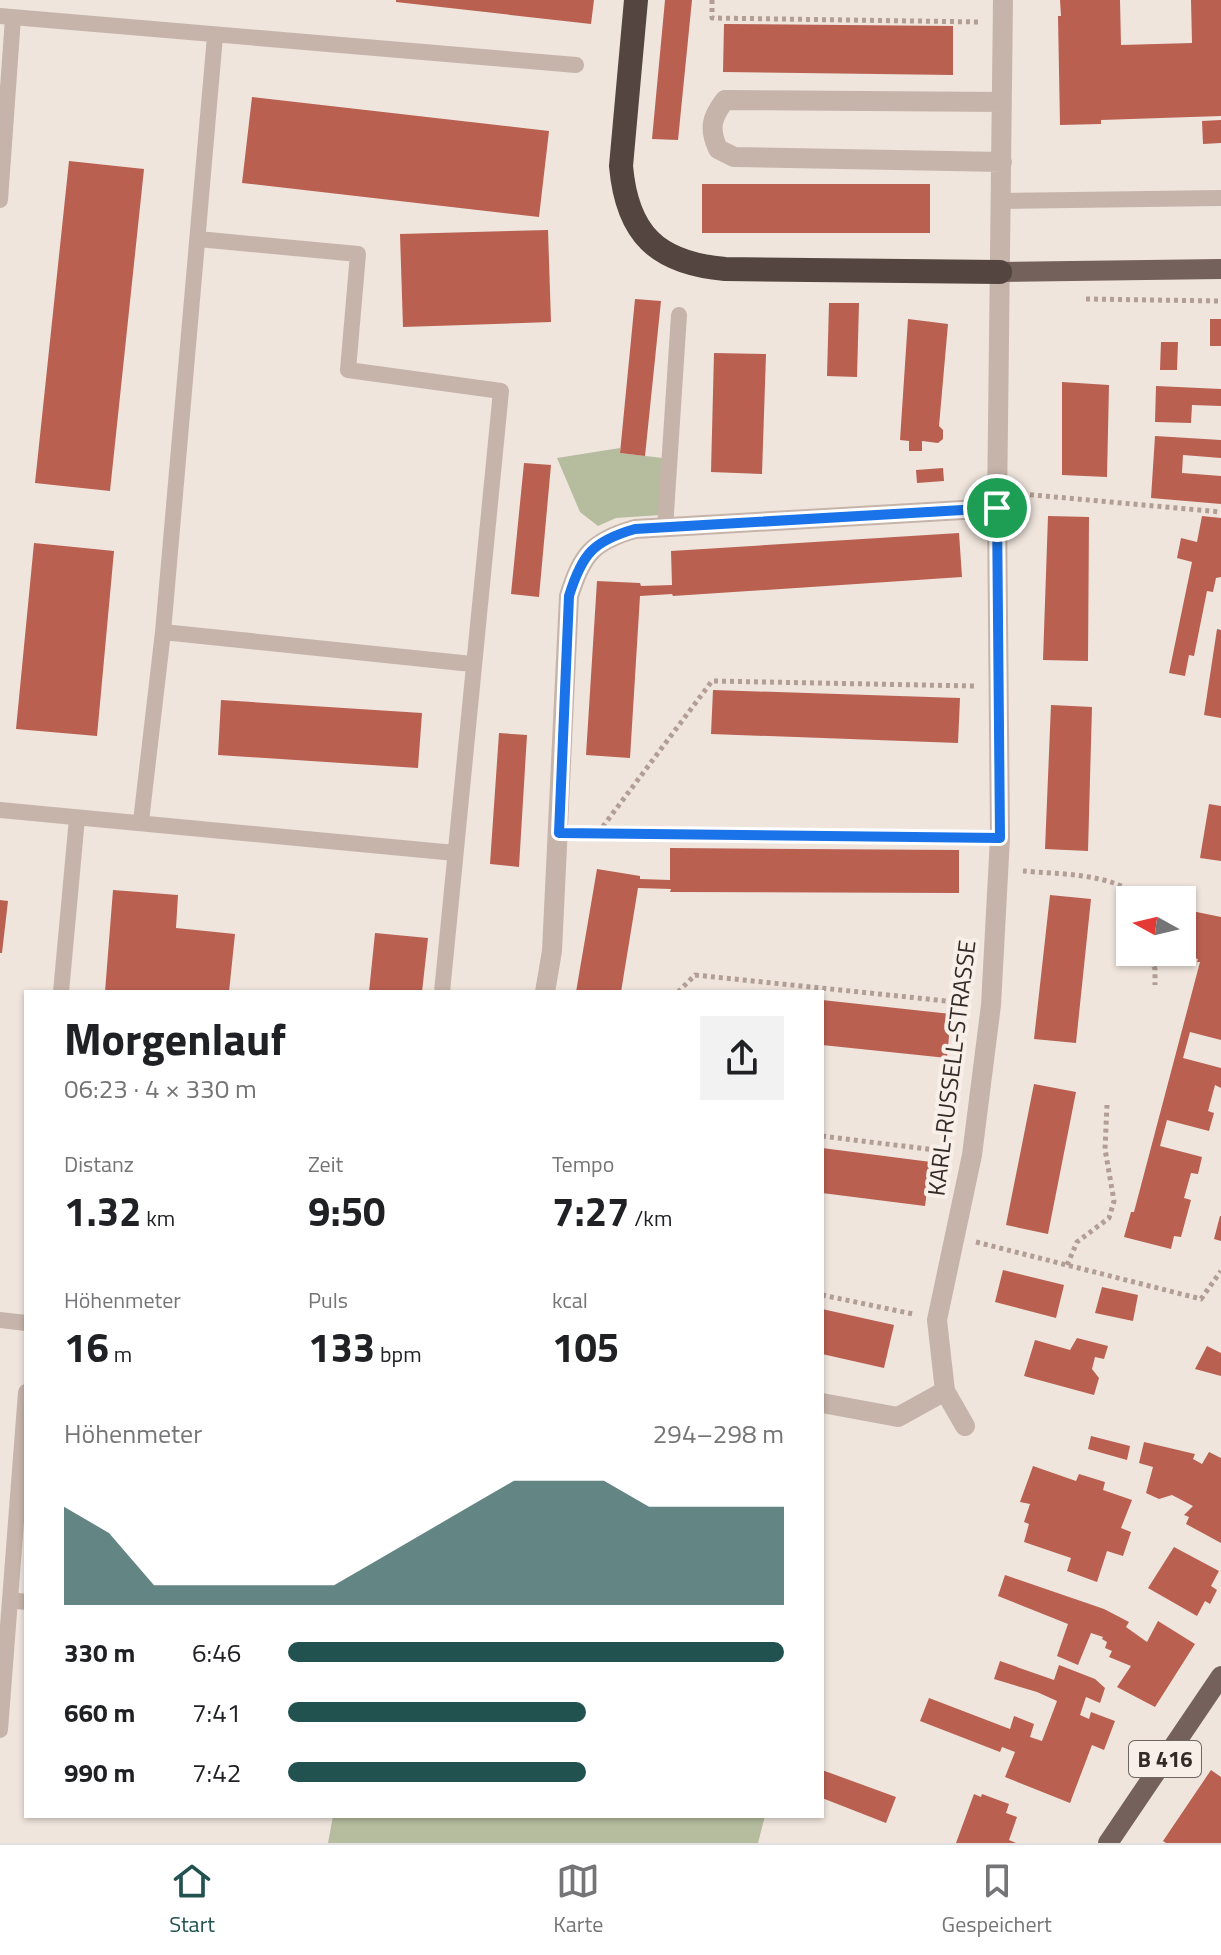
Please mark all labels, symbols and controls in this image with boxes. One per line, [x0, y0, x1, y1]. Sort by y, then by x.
pin [963, 474, 1031, 542]
icon: arrive [975, 486, 1019, 530]
north arrow [1116, 886, 1196, 966]
map controls [1116, 886, 1196, 966]
street label: KARL-RUSSELL-STRASSE [917, 938, 985, 1198]
text: Morgenlauf [64, 1005, 286, 1072]
button: share [700, 1016, 784, 1100]
text: 06:23 · 4 × 330 m [64, 1069, 257, 1108]
text: Distanz [64, 1147, 134, 1181]
text: Zeit [308, 1147, 343, 1181]
text: Tempo [552, 1147, 614, 1181]
text: 1.32 [64, 1181, 141, 1242]
text: 9:50 [308, 1181, 385, 1242]
text: 7:27 [552, 1181, 629, 1242]
text: km [141, 1201, 175, 1235]
text: /km [629, 1201, 672, 1235]
text: Höhenmeter [64, 1283, 181, 1317]
text: Puls [308, 1283, 348, 1317]
text: kcal [552, 1283, 588, 1317]
text: 16 [64, 1317, 109, 1378]
text: 133 [308, 1317, 375, 1378]
text: 105 [552, 1317, 619, 1378]
text: m [109, 1337, 132, 1371]
text: bpm [375, 1337, 422, 1371]
text: Höhenmeter [64, 1414, 202, 1453]
text: 294–298 m [653, 1414, 784, 1453]
text: 330 m [64, 1633, 135, 1672]
text: 6:46 [192, 1633, 241, 1672]
text: 660 m [64, 1693, 135, 1732]
text: 7:41 [192, 1693, 241, 1732]
road number: B 416 [1129, 1741, 1201, 1777]
text: 990 m [64, 1753, 135, 1792]
text: 7:42 [192, 1753, 241, 1792]
tab: Start [169, 1859, 215, 1941]
tab: Karte [553, 1859, 603, 1941]
tab: Gespeichert [942, 1859, 1052, 1941]

